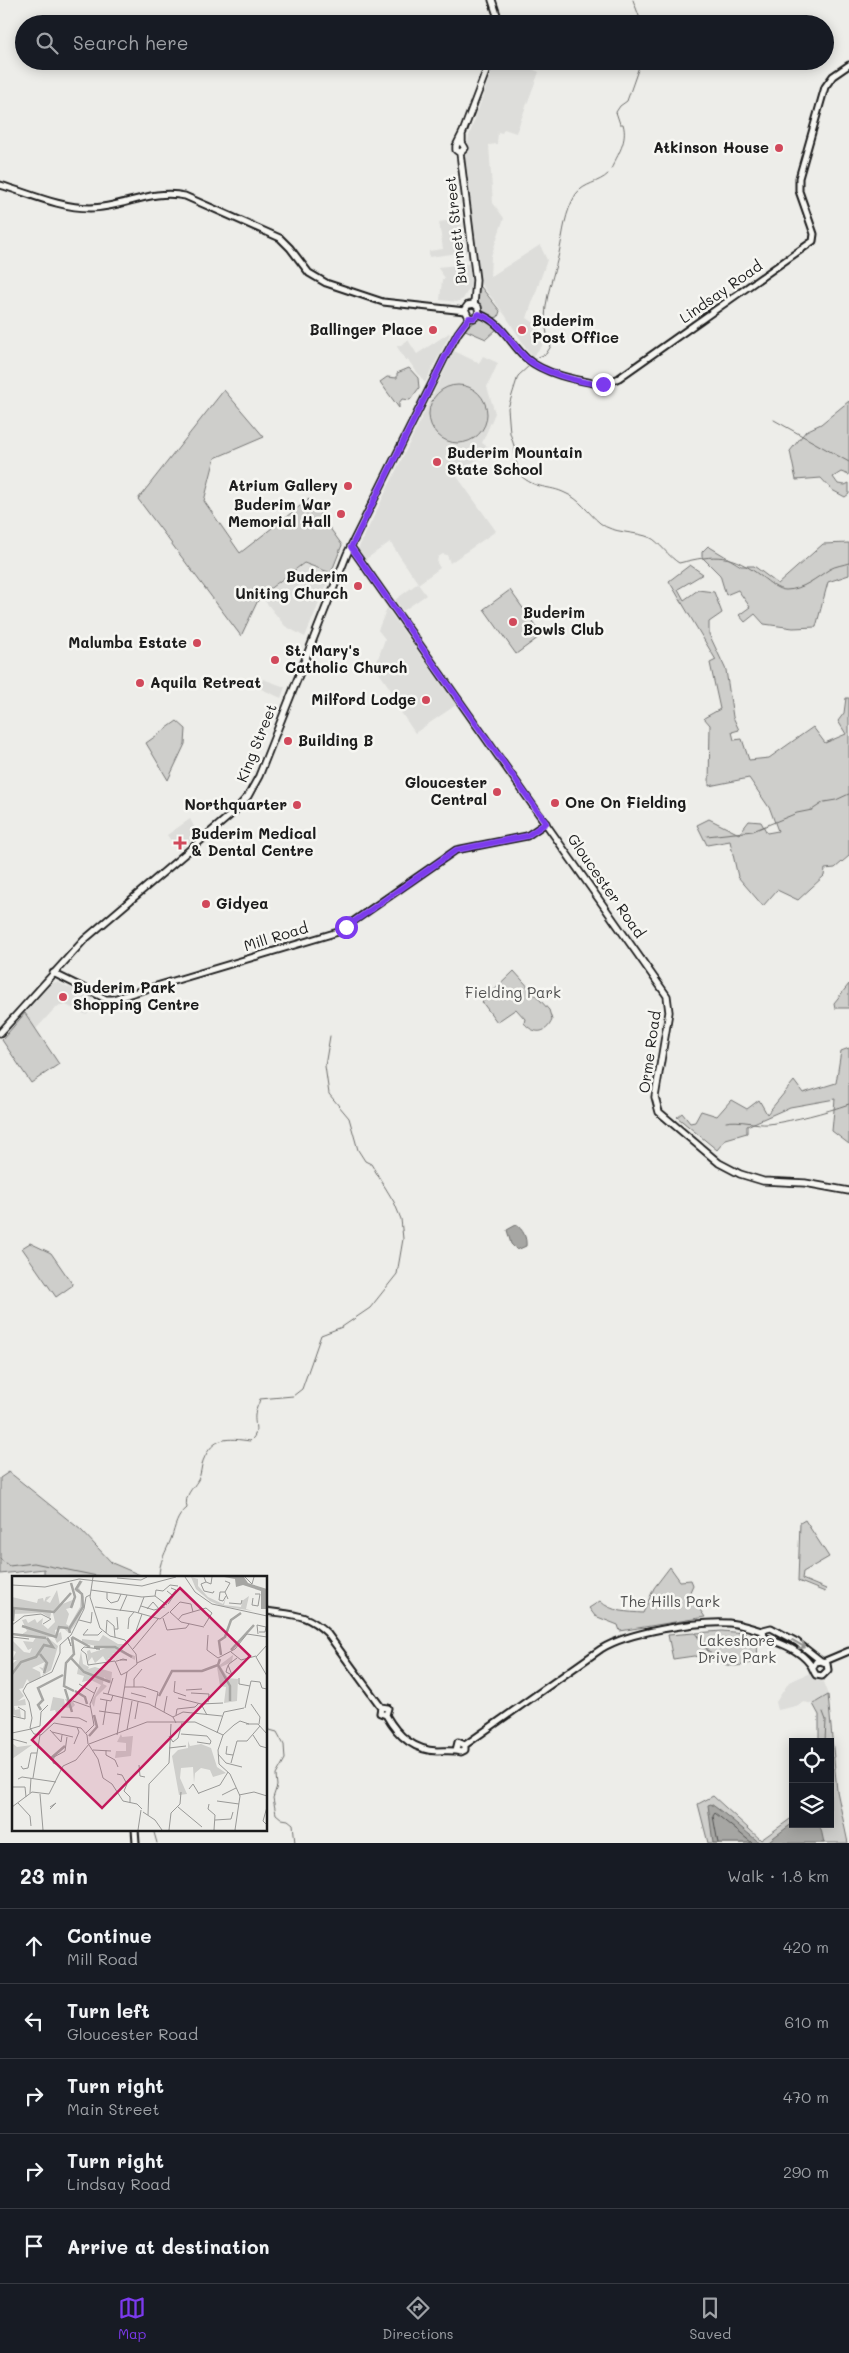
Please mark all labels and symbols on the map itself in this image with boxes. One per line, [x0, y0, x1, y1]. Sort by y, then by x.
place label: Atkinson House [653, 137, 769, 157]
marker: Atkinson House [773, 142, 785, 154]
street label: Burnett Street [439, 175, 471, 285]
street label: Lindsay Road [675, 255, 766, 327]
place label: Buderim Post Office [532, 310, 619, 347]
place label: Ballinger Place [309, 319, 423, 339]
marker: Ballinger Place [427, 324, 439, 336]
marker: Buderim Post Office [516, 324, 528, 336]
route end [592, 373, 615, 396]
place label: Buderim Mountain State School [447, 442, 582, 479]
marker: Buderim Mountain State School [431, 456, 443, 468]
place label: Atrium Gallery [228, 475, 338, 495]
marker: Atrium Gallery [342, 480, 354, 492]
place label: Buderim War Memorial Hall [228, 494, 331, 531]
marker: Buderim War Memorial Hall [335, 508, 347, 520]
place label: Buderim Uniting Church [235, 566, 348, 603]
marker: Buderim Uniting Church [352, 580, 364, 592]
place label: Buderim Bowls Club [523, 602, 604, 639]
marker: Buderim Bowls Club [507, 616, 519, 628]
place label: Malumba Estate [68, 632, 187, 652]
marker: Malumba Estate [191, 637, 203, 649]
place label: St. Mary's Catholic Church [285, 640, 408, 677]
marker: St. Mary's Catholic Church [269, 654, 281, 666]
place label: Aquila Retreat [150, 672, 261, 692]
marker: Aquila Retreat [134, 677, 146, 689]
place label: Milford Lodge [311, 689, 416, 709]
marker: Milford Lodge [420, 694, 432, 706]
street label: King Street [231, 700, 281, 785]
place label: Building B [298, 730, 373, 750]
marker: Building B [282, 735, 294, 747]
place label: Gloucester Central [405, 772, 487, 809]
marker: Gloucester Central [491, 786, 503, 798]
place label: One On Fielding [565, 792, 686, 812]
place label: Northquarter [185, 794, 287, 814]
marker: One On Fielding [549, 797, 561, 809]
marker: Northquarter [291, 799, 303, 811]
place label: Buderim Medical & Dental Centre [191, 823, 316, 860]
street label: Gloucester Road [563, 829, 650, 942]
marker: Buderim Medical & Dental Centre [173, 836, 187, 850]
place label: Gidyea [216, 893, 268, 913]
marker: Gidyea [200, 898, 212, 910]
route start [335, 916, 358, 939]
street label: Mill Road [241, 917, 310, 955]
place label: Buderim Park Shopping Centre [73, 977, 199, 1014]
park label: Fielding Park [465, 982, 561, 1002]
marker: Buderim Park Shopping Centre [57, 991, 69, 1003]
street label: Orme Road [633, 1009, 665, 1094]
inset map [12, 1576, 268, 1830]
park label: The Hills Park [620, 1591, 720, 1611]
park label: Lakeshore Drive Park [698, 1630, 776, 1667]
one-way arrow [791, 1639, 805, 1649]

